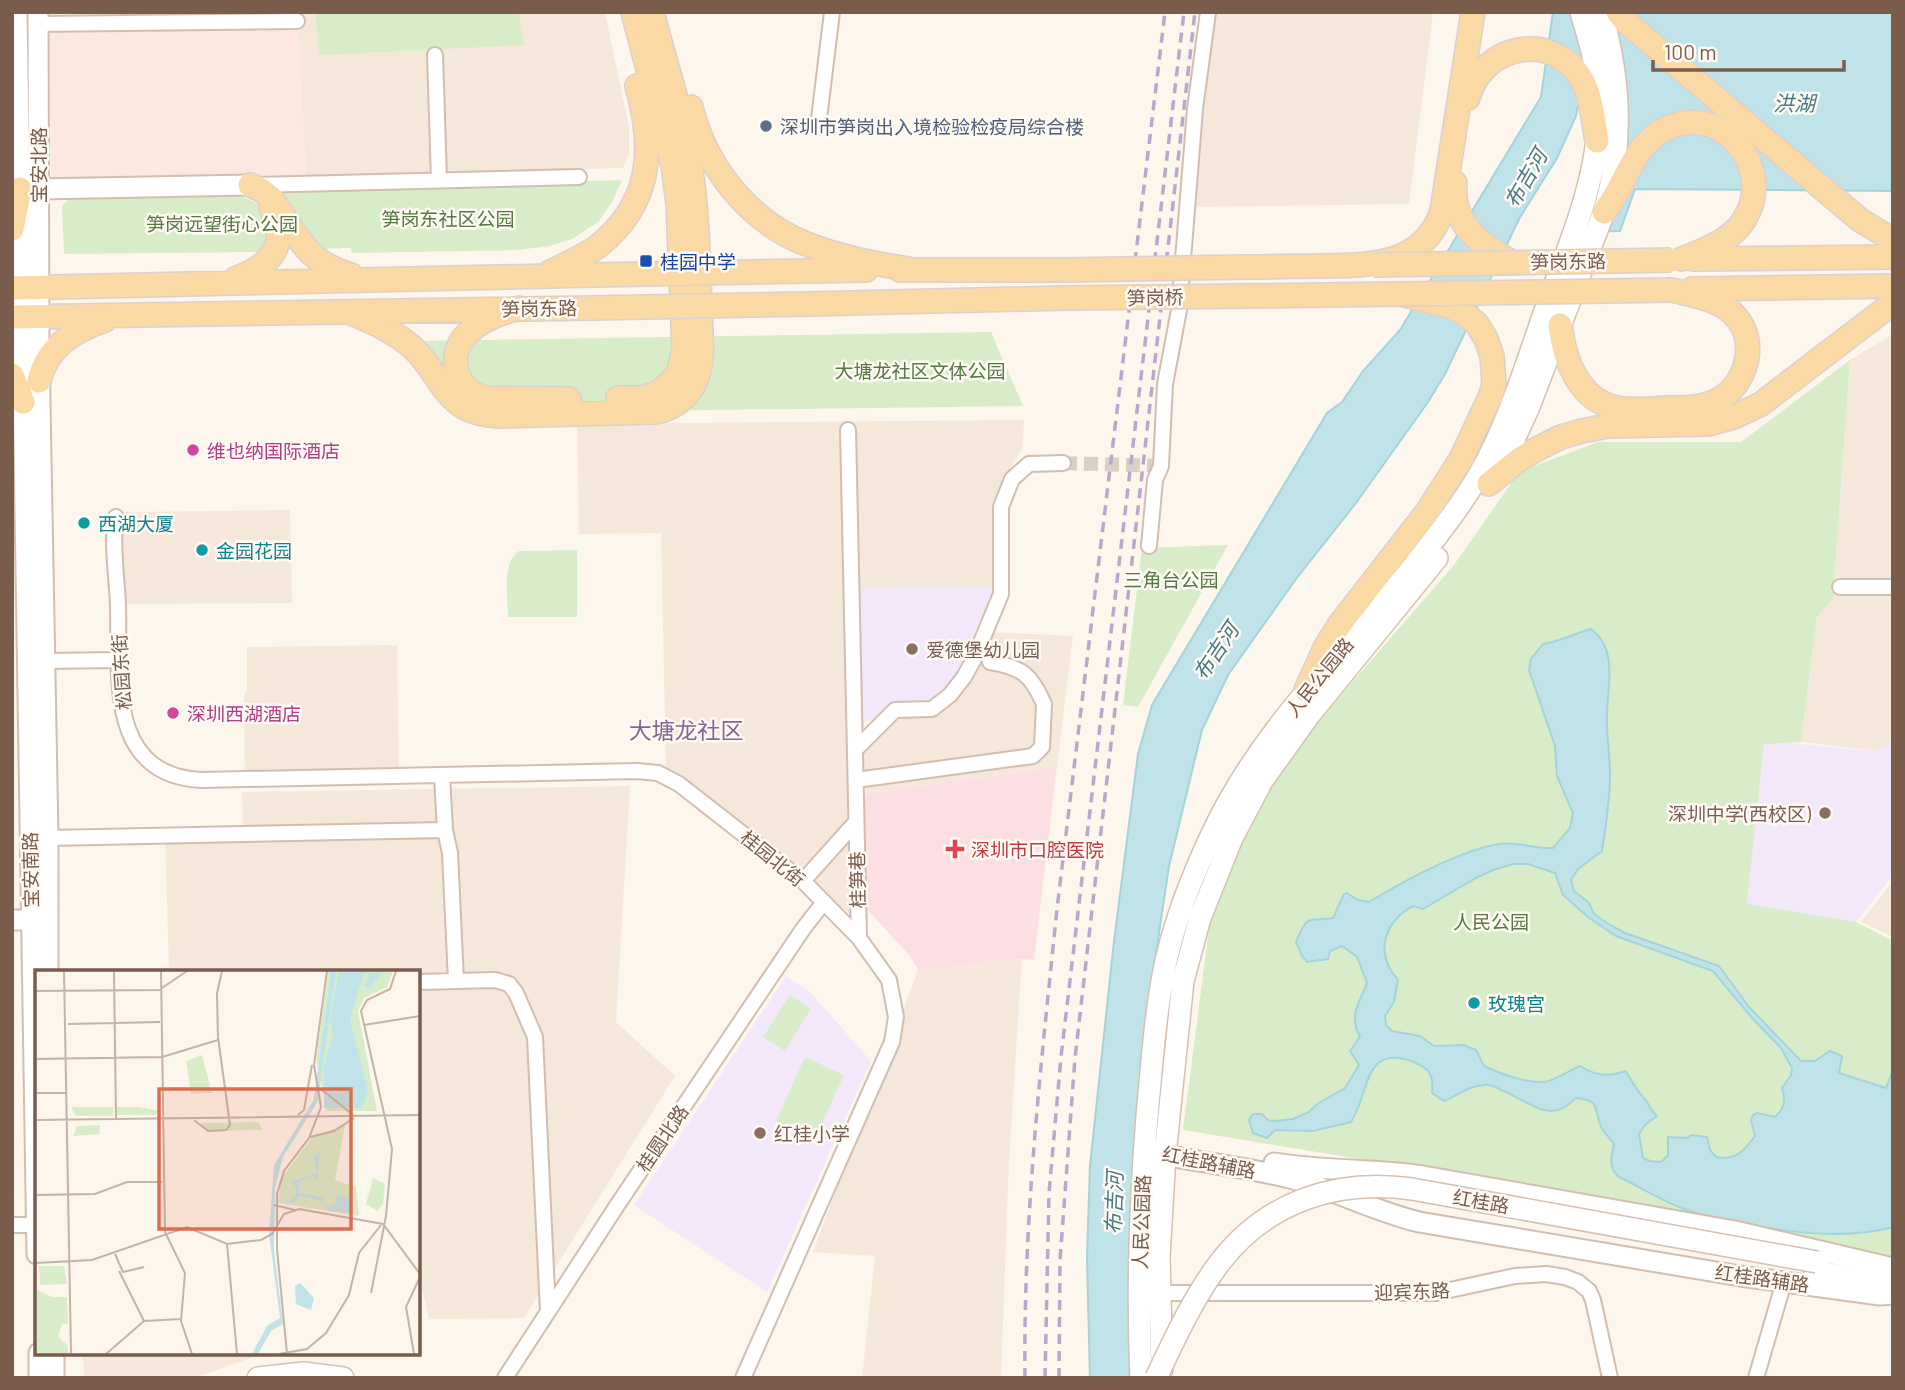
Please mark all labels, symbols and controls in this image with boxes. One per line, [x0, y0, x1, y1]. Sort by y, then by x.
scale bar [1653, 28, 1844, 72]
text: 100 m [1664, 39, 1717, 64]
water label: 洪湖 [1773, 90, 1818, 115]
place label: 深圳市笋岗出入境检验检疫局综合楼 [780, 115, 1084, 138]
marker: 深圳市笋岗出入境检验检疫局综合楼 [758, 118, 774, 134]
street label: 宝安北路 [27, 127, 50, 203]
water label: 布吉河 [1498, 141, 1554, 212]
park label: 笋岗东社区公园 [381, 207, 515, 230]
park label: 笋岗远望街心公园 [146, 212, 298, 235]
street label: 笋岗东路 [1530, 249, 1606, 273]
place label: 桂园中学 [660, 250, 736, 273]
marker: 桂园中学 [638, 253, 654, 269]
street label: 笋岗桥 [1126, 285, 1184, 309]
street label: 笋岗东路 [501, 296, 577, 320]
park label: 大塘龙社区文体公园 [834, 359, 1006, 382]
place label: 维也纳国际酒店 [207, 439, 340, 462]
marker: 维也纳国际酒店 [185, 442, 201, 458]
place label: 西湖大厦 [98, 512, 174, 535]
marker: 西湖大厦 [76, 515, 92, 531]
place label: 金园花园 [216, 539, 292, 562]
marker: 金园花园 [194, 542, 210, 558]
park label: 三角台公园 [1123, 568, 1219, 591]
water label: 布吉河 [1187, 615, 1245, 684]
street label: 松园东街 [107, 633, 135, 711]
street label: 人民公园路 [1280, 633, 1358, 721]
place label: 爱德堡幼儿园 [926, 638, 1040, 661]
marker: 爱德堡幼儿园 [904, 641, 920, 657]
place label: 深圳西湖酒店 [187, 702, 301, 725]
marker: 深圳西湖酒店 [165, 705, 181, 721]
district label: 大塘龙社区 [629, 716, 744, 744]
place label: 深圳中学(西校区) [1668, 802, 1812, 825]
marker: 深圳中学(西校区) [1817, 805, 1833, 821]
street label: 桂园北街 [736, 825, 810, 891]
street label: 宝安南路 [18, 832, 42, 908]
place label: 深圳市口腔医院 [971, 838, 1104, 861]
marker: 深圳市口腔医院 [945, 839, 965, 859]
street label: 桂笋巷 [845, 851, 869, 909]
park label: 人民公园 [1453, 910, 1529, 933]
inset map [35, 970, 420, 1355]
place label: 玫瑰宫 [1488, 992, 1545, 1015]
marker: 玫瑰宫 [1466, 995, 1482, 1011]
street label: 桂圆北路 [631, 1100, 693, 1176]
place label: 红桂小学 [774, 1122, 850, 1145]
marker: 红桂小学 [752, 1125, 768, 1141]
street label: 红桂路辅路 [1160, 1142, 1258, 1182]
water label: 布吉河 [1099, 1167, 1127, 1235]
street label: 人民公园路 [1128, 1174, 1154, 1270]
street label: 红桂路 [1451, 1185, 1511, 1217]
street label: 红桂路辅路 [1713, 1260, 1811, 1296]
street label: 迎宾东路 [1374, 1278, 1450, 1304]

